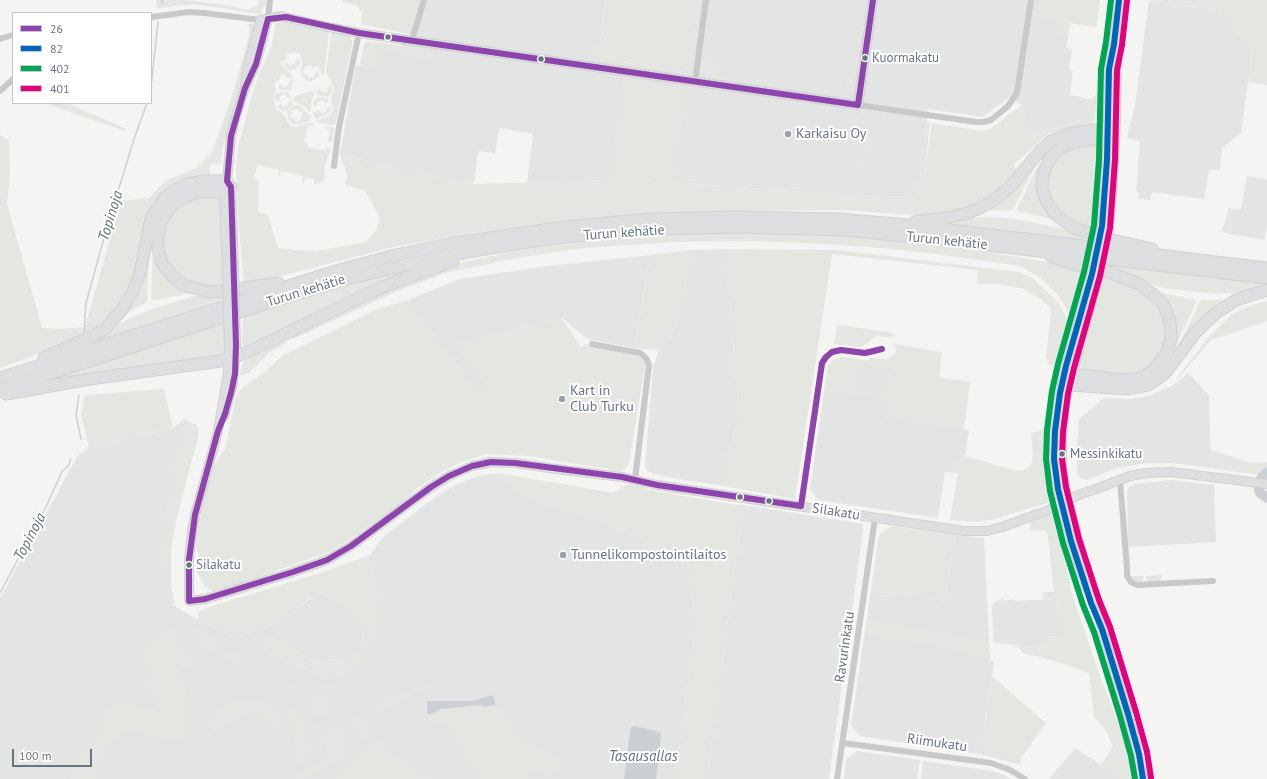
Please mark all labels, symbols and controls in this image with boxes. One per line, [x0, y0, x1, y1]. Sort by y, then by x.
legend [12, 12, 152, 104]
text: 26 [50, 21, 63, 36]
unlabelled marker [383, 32, 393, 42]
text: 82 [50, 41, 63, 56]
place label: Kuormakatu [872, 50, 939, 66]
marker: Kuormakatu [860, 53, 870, 63]
unlabelled marker [536, 54, 546, 64]
text: 402 [50, 61, 70, 76]
text: 401 [50, 81, 70, 96]
place label: Karkaisu Oy [796, 126, 866, 142]
marker: Karkaisu Oy [783, 129, 793, 139]
water label: Topinoja [95, 189, 127, 243]
street label: Turun kehätie [583, 222, 665, 244]
street label: Turun kehätie [906, 228, 988, 254]
street label: Turun kehätie [265, 271, 347, 311]
place label: Kart in Club Turku [570, 383, 634, 416]
marker: Kart in Club Turku [557, 394, 567, 404]
place label: Messinkikatu [1070, 446, 1142, 462]
marker: Messinkikatu [1057, 449, 1067, 459]
unlabelled marker [735, 492, 745, 502]
unlabelled marker [764, 496, 774, 506]
street label: Silakatu [811, 500, 861, 524]
water label: Topinoja [10, 510, 50, 564]
place label: Tunnelikompostointilaitos [571, 547, 726, 563]
marker: Tunnelikompostointilaitos [558, 550, 568, 560]
place label: Silakatu [196, 557, 241, 573]
marker: Silakatu [184, 560, 194, 570]
street label: Ravurinkatu [832, 610, 858, 684]
street label: Riimukatu [906, 730, 968, 756]
scale bar [14, 741, 94, 767]
text: 100 m [19, 748, 52, 763]
water label: Tasausallas [608, 748, 678, 766]

